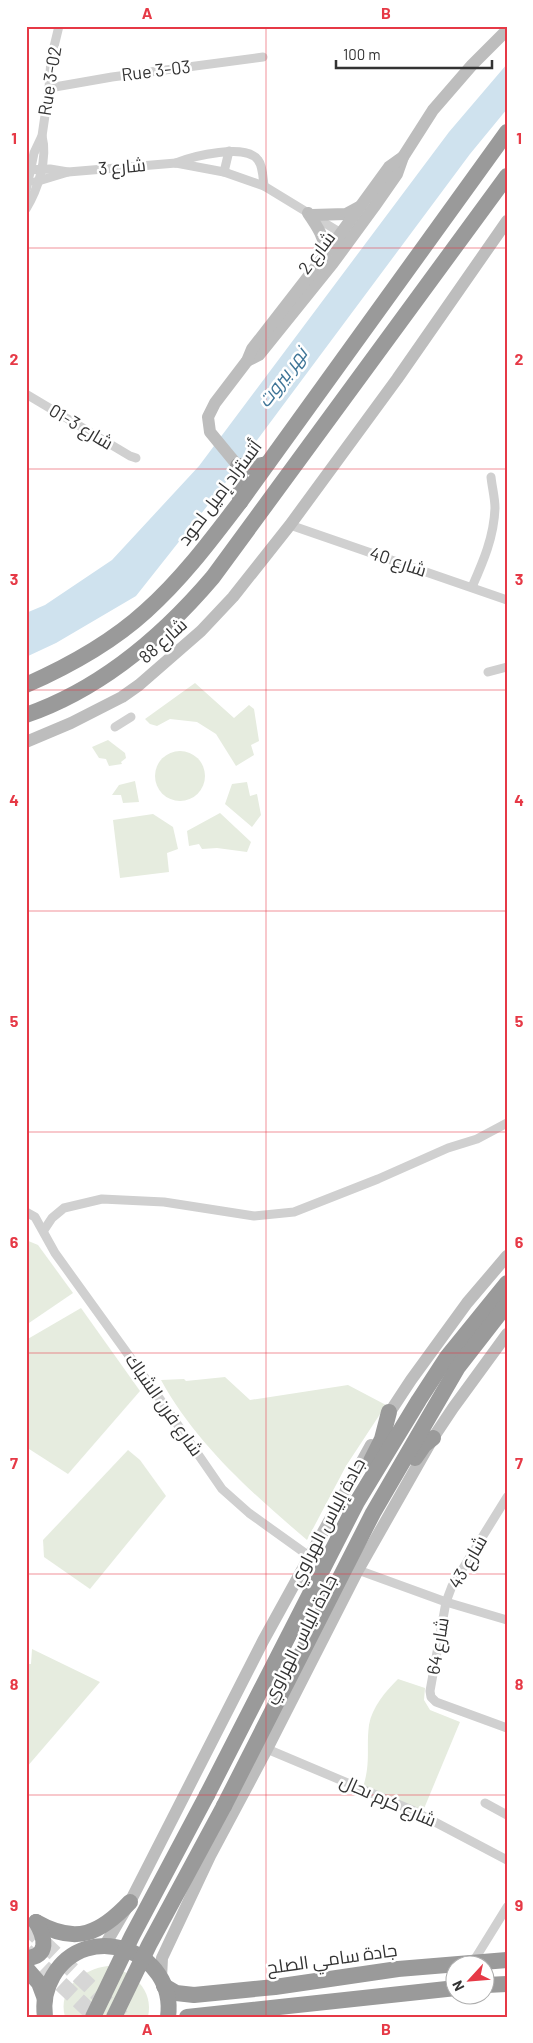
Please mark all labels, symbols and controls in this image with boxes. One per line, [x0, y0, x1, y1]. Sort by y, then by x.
text: A [142, 3, 153, 22]
text: B [381, 3, 391, 22]
scale bar [336, 38, 492, 70]
street label: Rue 3-02 [33, 45, 65, 117]
text: 100 m [343, 45, 381, 63]
street label: Rue 3-03 [120, 55, 192, 85]
text: 1 [11, 128, 17, 147]
text: 1 [516, 128, 522, 147]
street label: شارع 3 [97, 153, 147, 181]
street label: شارع 2 [293, 227, 341, 279]
water label: نهر بيروت [252, 341, 313, 412]
text: 2 [10, 349, 19, 368]
text: 2 [515, 349, 524, 368]
street label: شارع 3-01 [44, 398, 118, 456]
street label: أتستراد إميل لحود [173, 435, 267, 550]
street label: شارع 40 [366, 541, 430, 583]
text: 3 [10, 569, 18, 588]
text: 3 [515, 569, 523, 588]
street label: شارع 88 [134, 613, 192, 669]
text: 4 [9, 790, 19, 809]
text: 4 [514, 790, 524, 809]
text: 5 [10, 1011, 19, 1030]
text: 5 [515, 1011, 524, 1030]
text: 6 [10, 1232, 19, 1251]
text: 6 [515, 1232, 524, 1251]
street label: شارع فرن الشباك [120, 1349, 208, 1461]
text: 7 [10, 1453, 18, 1472]
text: 7 [515, 1453, 523, 1472]
street label: جادة إلياس الهراوي [283, 1454, 373, 1591]
street label: شارع 43 [443, 1531, 493, 1593]
street label: جادة الياس الهراوي [257, 1570, 345, 1709]
street label: شارع 64 [421, 1616, 455, 1676]
text: 8 [10, 1674, 19, 1693]
text: 8 [515, 1674, 524, 1693]
street label: شارع كرم ىحال [336, 1769, 440, 1833]
text: 9 [10, 1895, 18, 1914]
text: 9 [515, 1895, 523, 1914]
street label: جادة سامي الصلح [265, 1938, 399, 1982]
north arrow [446, 1956, 496, 2006]
text: N [448, 1978, 468, 1994]
text: A [142, 2019, 153, 2038]
text: B [381, 2019, 391, 2038]

